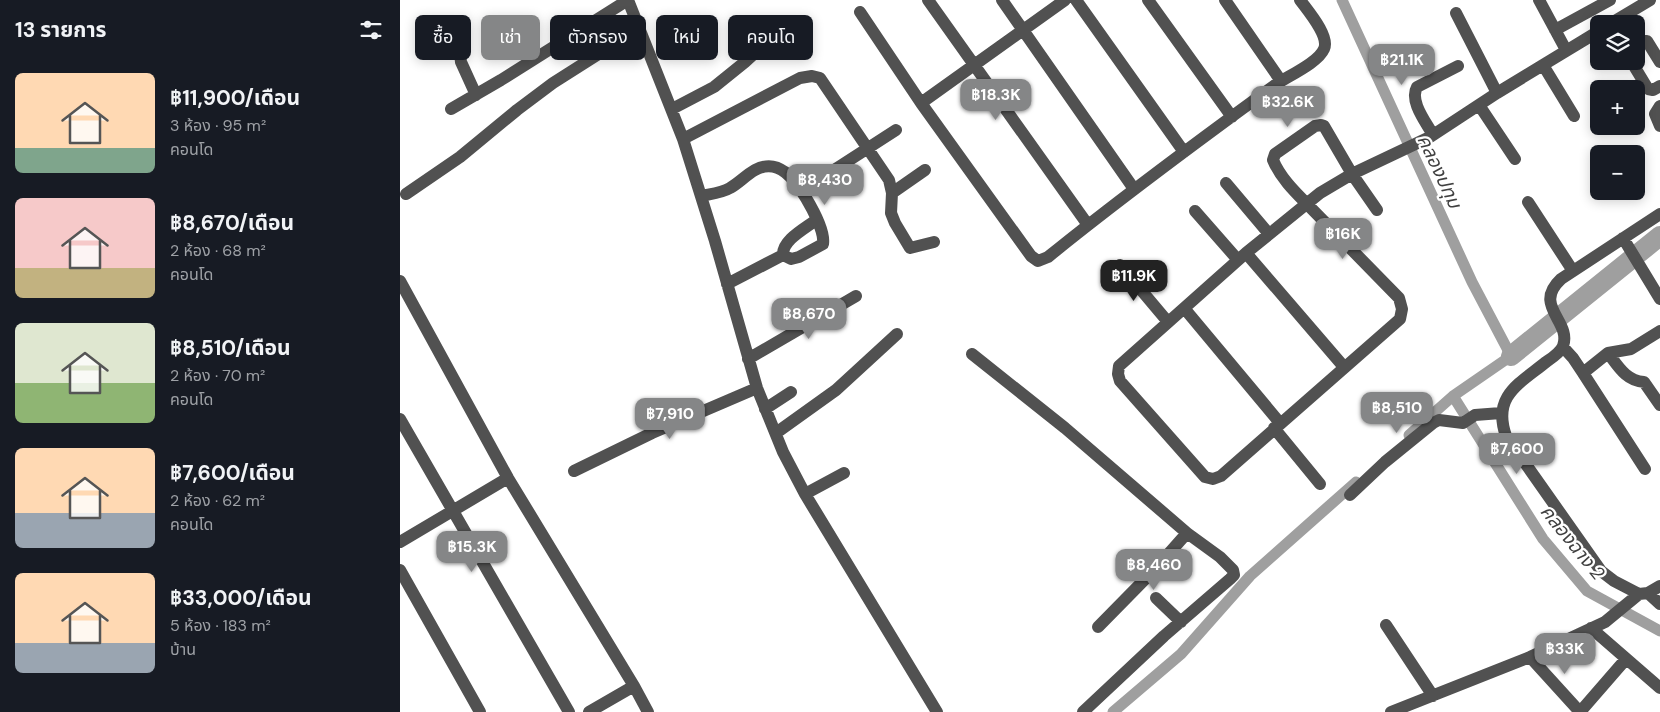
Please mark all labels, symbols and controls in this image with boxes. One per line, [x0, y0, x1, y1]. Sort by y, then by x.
chip: ซื้อ [415, 15, 471, 60]
chip: เช่า [481, 15, 540, 60]
chip: ตัวกรอง [550, 15, 646, 60]
chip: ใหม่ [656, 15, 718, 60]
chip: คอนโด [728, 15, 813, 60]
map controls [1590, 15, 1645, 200]
button: layers [1590, 15, 1645, 70]
text: 13 รายการ [15, 16, 106, 44]
icon: filters [357, 16, 385, 44]
pin: ฿21.1K [1361, 44, 1443, 86]
text: ฿21.1K [1380, 49, 1424, 70]
pin: ฿18.3K [955, 78, 1037, 121]
button: + [1590, 80, 1645, 135]
text: ฿11,900/เดือน [170, 84, 300, 112]
text: ฿18.3K [971, 84, 1021, 105]
pin: ฿32.6K [1247, 86, 1329, 128]
text: ฿32.6K [1262, 91, 1314, 112]
icon: home [55, 93, 115, 153]
text: 3 ห้อง · 95 m² [170, 115, 266, 136]
water label: คลองปทุม [1412, 130, 1468, 213]
text: คอนโด [170, 139, 213, 160]
button: − [1590, 145, 1645, 200]
pin: ฿8,430 [784, 164, 866, 206]
text: ฿8,430 [798, 169, 852, 190]
text: ฿8,670/เดือน [170, 209, 294, 237]
icon: home [55, 218, 115, 278]
pin: ฿16K [1313, 218, 1373, 260]
text: ฿16K [1325, 223, 1361, 244]
text: 2 ห้อง · 68 m² [170, 240, 266, 261]
pin: ฿11.9K [1093, 260, 1175, 302]
text: คอนโด [170, 264, 213, 285]
text: ฿11.9K [1111, 265, 1157, 286]
pin: ฿8,670 [768, 298, 850, 340]
text: ฿8,670 [782, 303, 836, 324]
text: ฿8,510/เดือน [170, 334, 291, 362]
icon: home [55, 343, 115, 403]
text: 2 ห้อง · 70 m² [170, 365, 265, 386]
text: คอนโด [170, 389, 213, 410]
pin: ฿8,510 [1356, 392, 1438, 434]
text: ฿8,510 [1372, 397, 1422, 418]
pin: ฿7,910 [629, 398, 711, 440]
text: ฿7,910 [646, 403, 694, 424]
pin: ฿7,600 [1476, 432, 1558, 475]
text: ฿7,600 [1490, 438, 1544, 459]
text: ฿7,600/เดือน [170, 459, 295, 487]
icon: home [55, 468, 115, 528]
text: 2 ห้อง · 62 m² [170, 490, 265, 511]
water label: คลองฉาง 2 [1535, 500, 1610, 585]
text: คอนโด [170, 514, 213, 535]
pin: ฿15.3K [431, 530, 513, 573]
text: ฿15.3K [447, 536, 497, 557]
pin: ฿8,460 [1113, 548, 1195, 591]
text: ฿8,460 [1126, 554, 1182, 575]
text: ฿33,000/เดือน [170, 584, 311, 612]
icon: home [55, 593, 115, 653]
text: 5 ห้อง · 183 m² [170, 615, 271, 636]
pin: ฿33K [1535, 632, 1595, 675]
text: ฿33K [1545, 638, 1585, 659]
text: บ้าน [170, 639, 196, 660]

